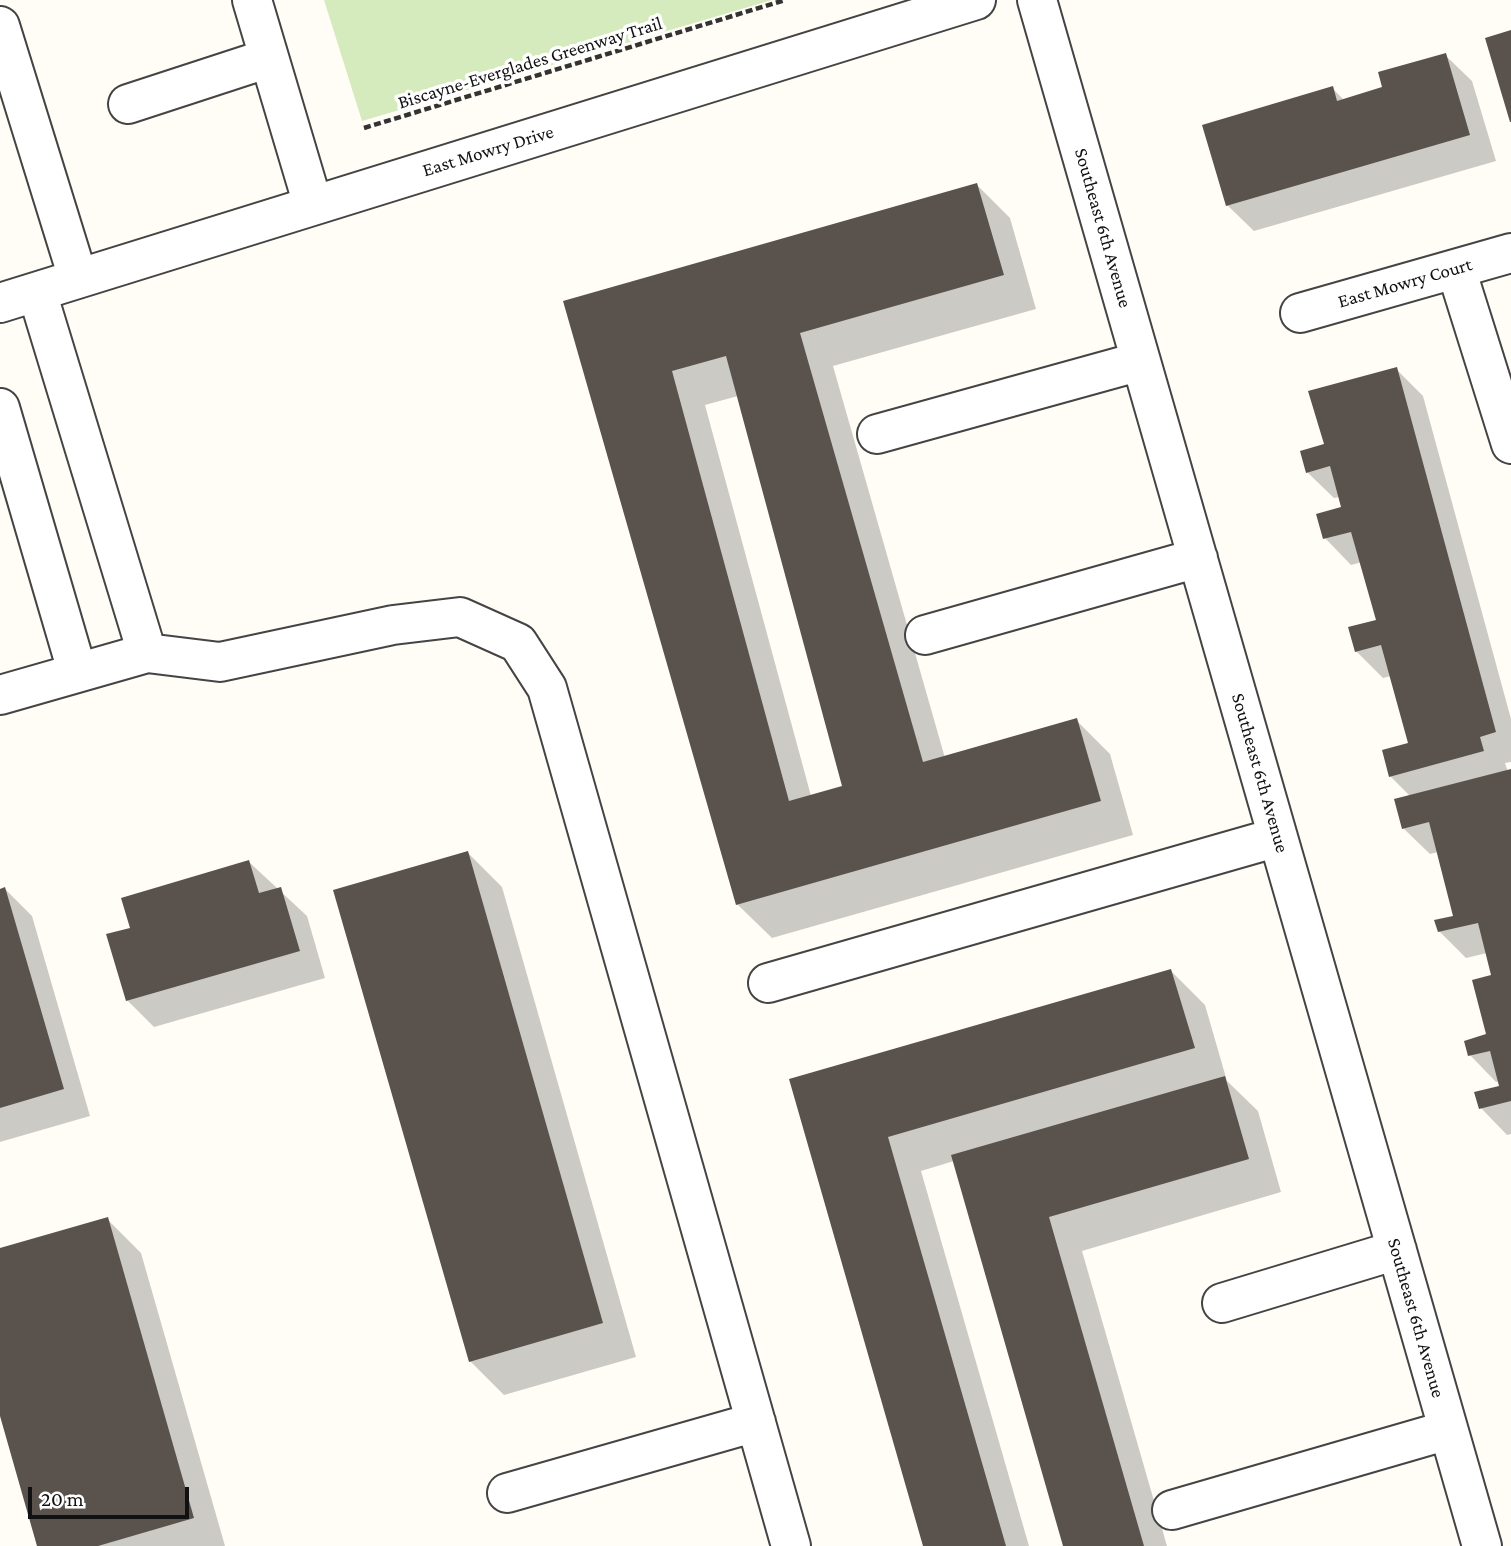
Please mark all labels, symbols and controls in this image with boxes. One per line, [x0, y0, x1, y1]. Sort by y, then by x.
street label: Biscayne-Everglades Greenway Trail [395, 12, 665, 114]
street label: East Mowry Drive [420, 120, 556, 182]
street label: Southeast 6th Avenue [1069, 146, 1137, 310]
street label: East Mowry Court [1335, 253, 1475, 313]
street label: Southeast 6th Avenue [1226, 691, 1294, 855]
street label: Southeast 6th Avenue [1382, 1236, 1450, 1400]
scale bar [32, 1472, 192, 1516]
text: 20 m [41, 1487, 84, 1511]

